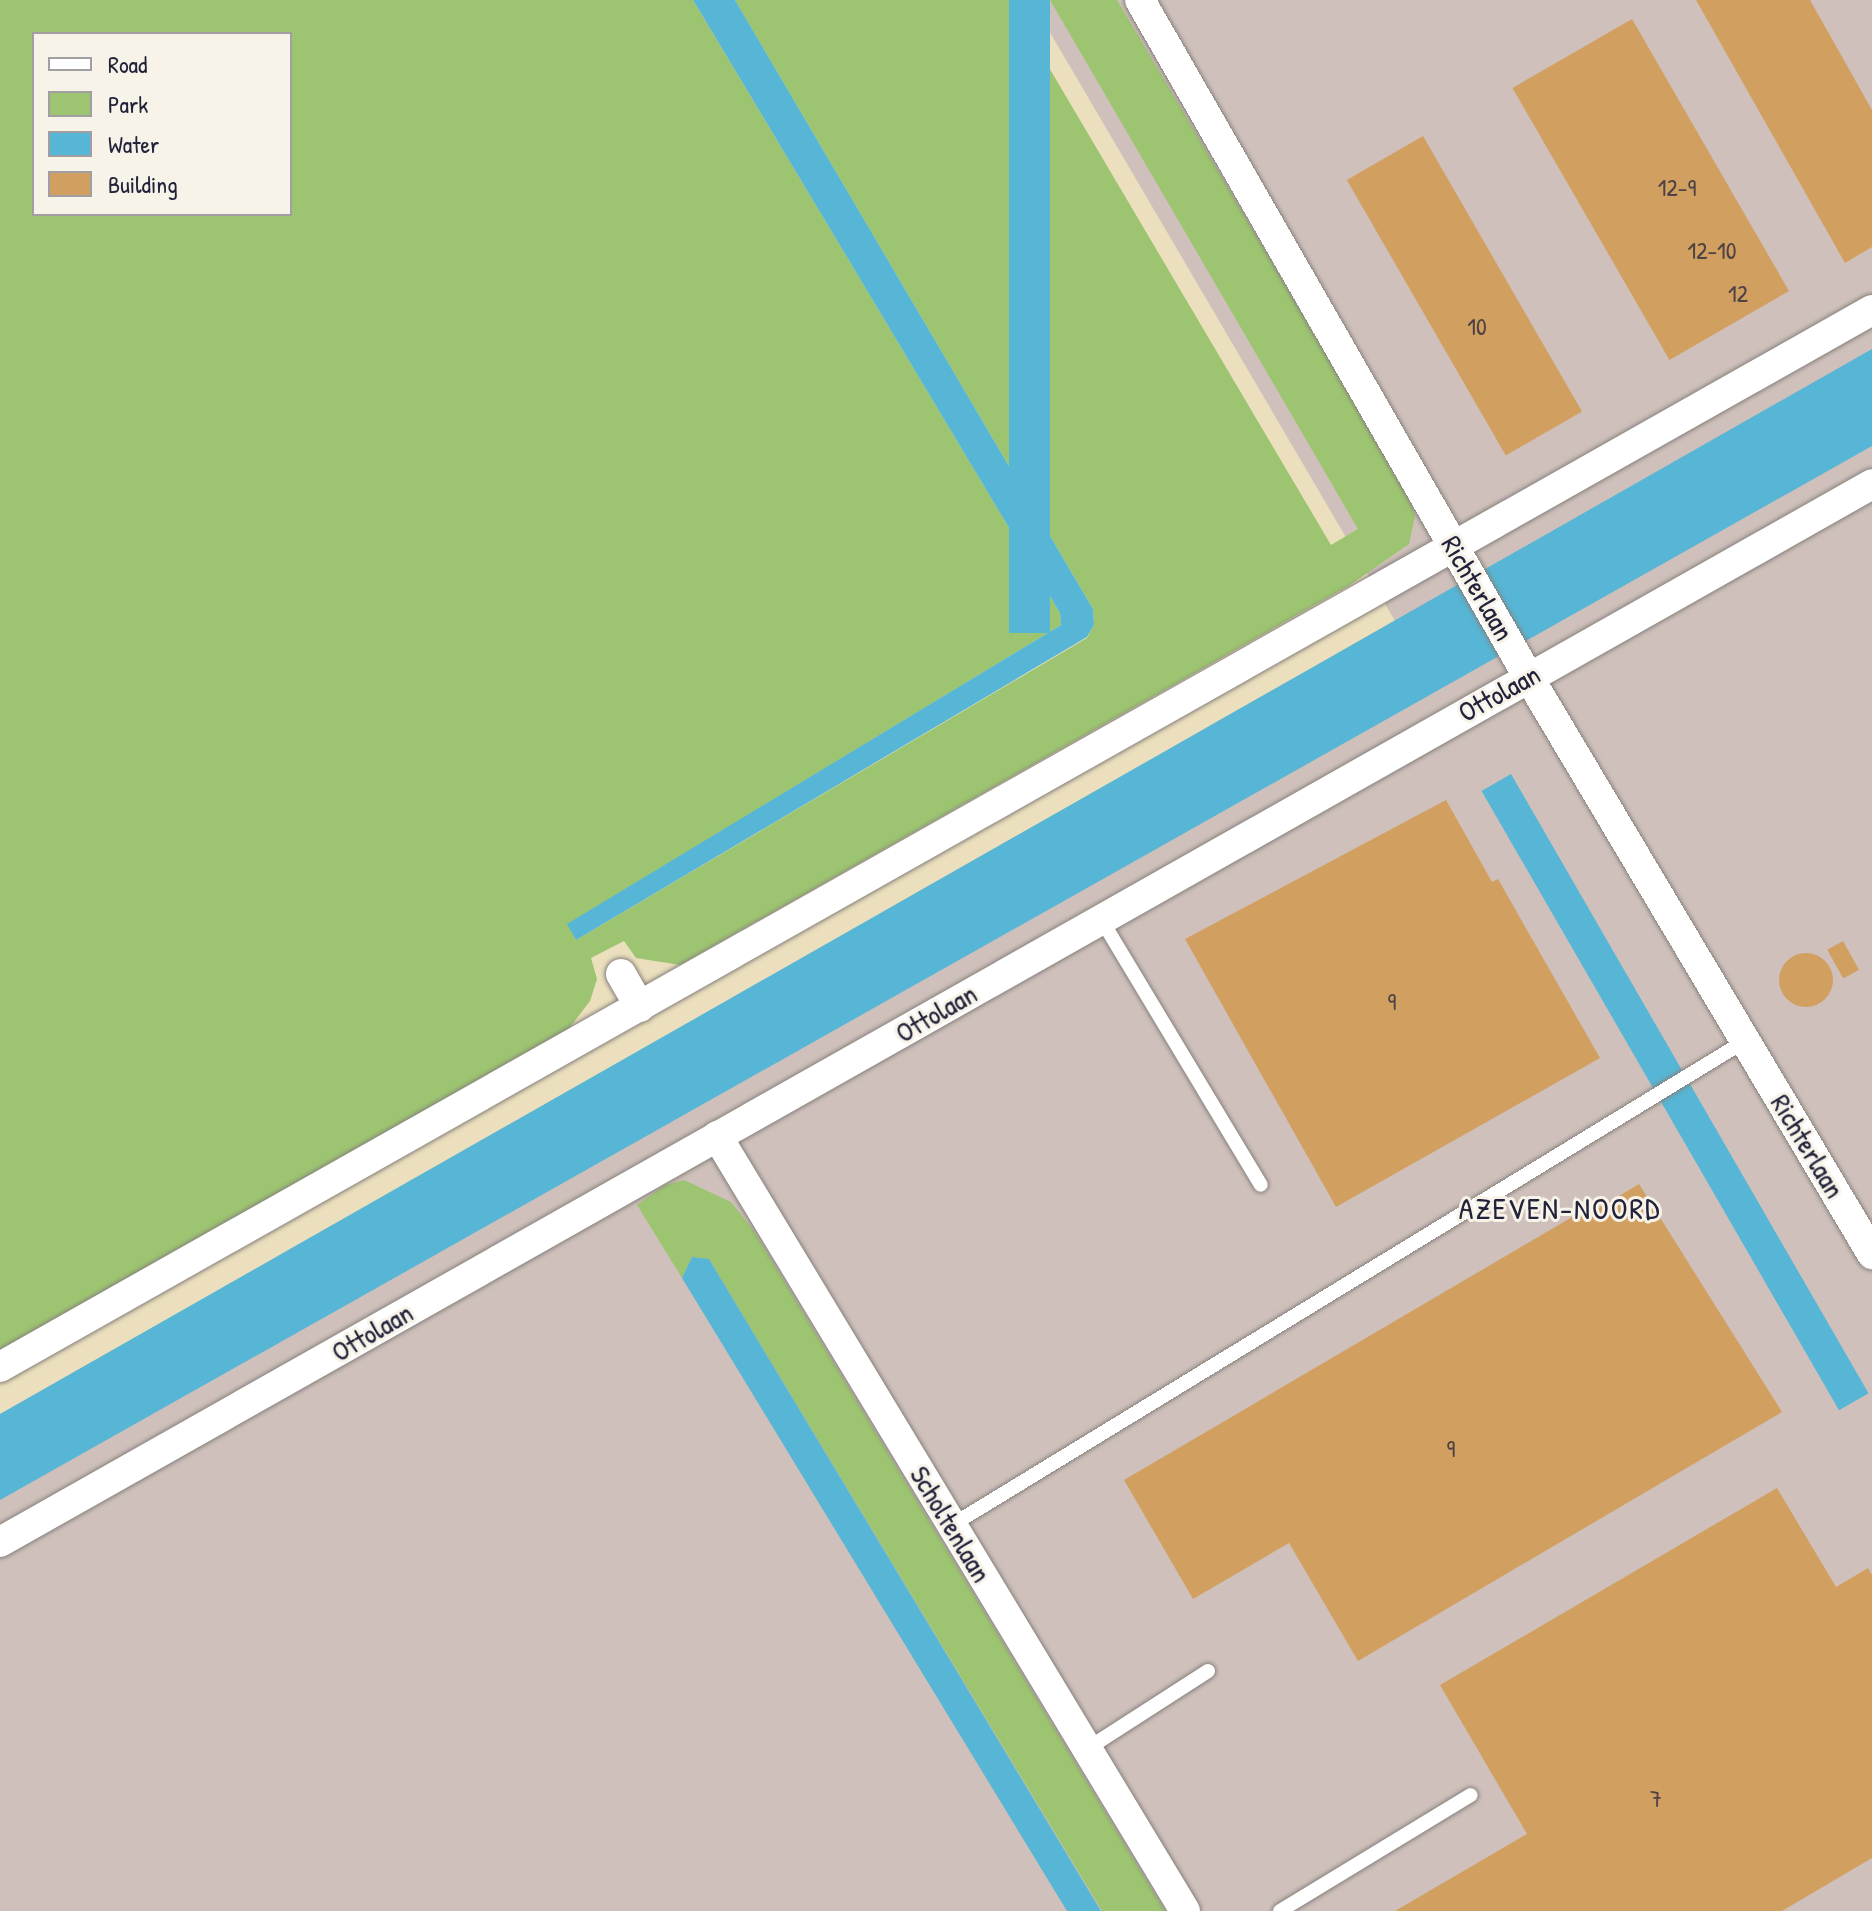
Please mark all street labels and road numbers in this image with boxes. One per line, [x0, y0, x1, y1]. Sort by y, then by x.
street label: Richterlaan [1435, 530, 1521, 646]
street label: Ottolaan [1452, 657, 1546, 729]
street label: Ottolaan [889, 976, 983, 1050]
street label: Richterlaan [1764, 1088, 1852, 1204]
street label: Ottolaan [325, 1295, 419, 1369]
street label: Scholtenlaan [903, 1460, 999, 1588]

